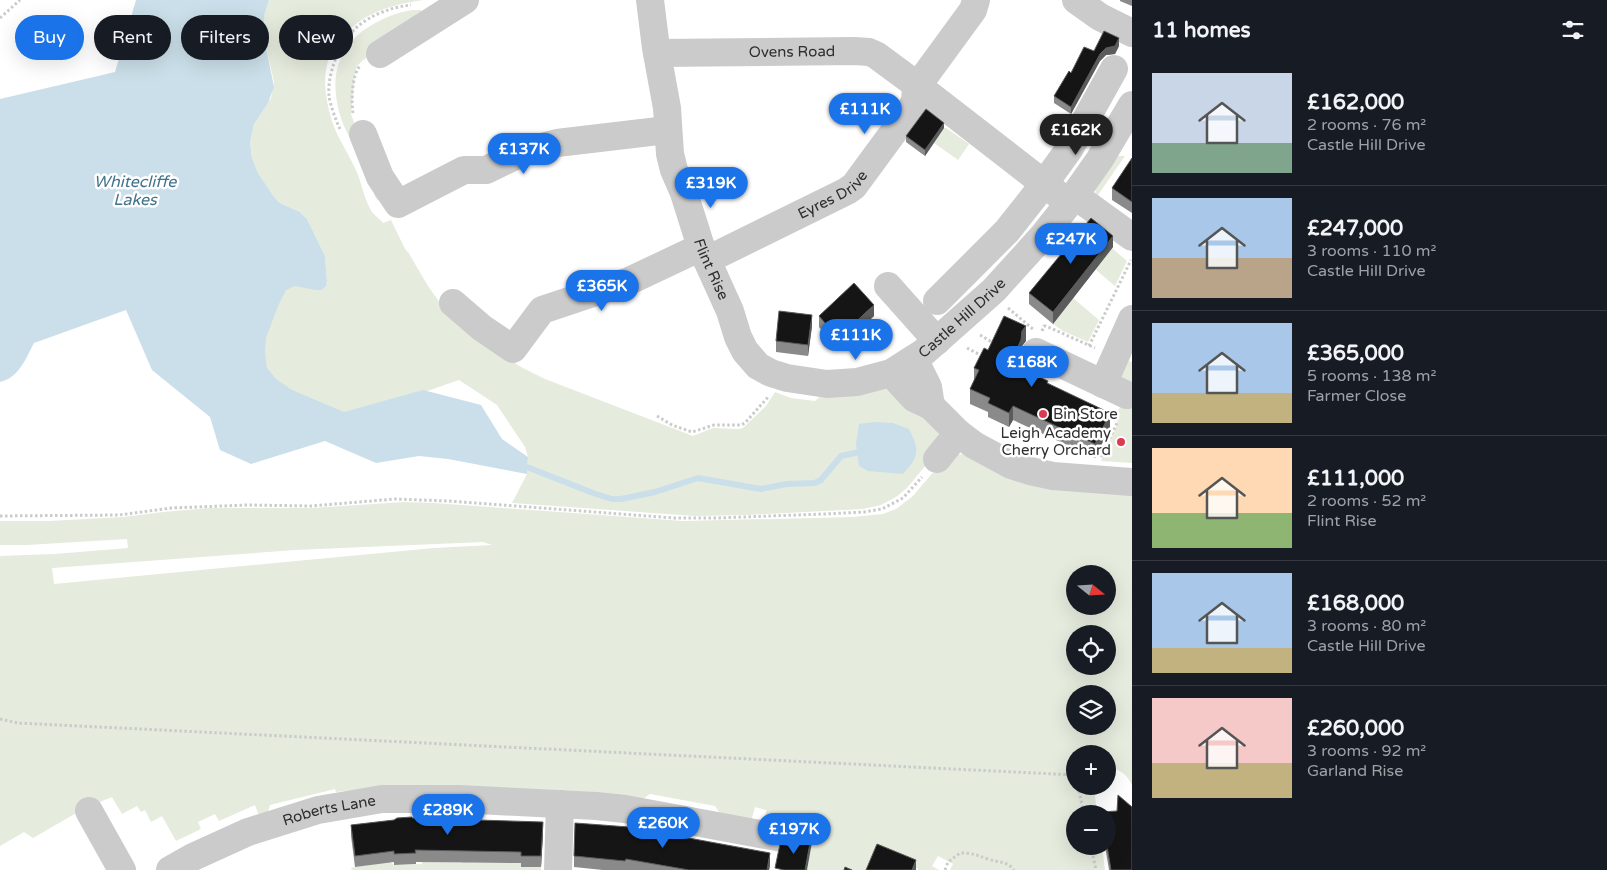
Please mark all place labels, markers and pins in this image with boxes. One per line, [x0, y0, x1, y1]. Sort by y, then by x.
pin: £111K [830, 92, 900, 135]
pin: £162K [1041, 114, 1111, 156]
pin: £137K [489, 132, 559, 175]
pin: £319K [676, 166, 746, 209]
pin: £247K [1036, 222, 1106, 265]
pin: £365K [567, 270, 637, 312]
pin: £111K [821, 318, 891, 361]
pin: £168K [997, 346, 1067, 388]
place label: Bin Store [1053, 405, 1118, 423]
marker: Bin Store [1037, 408, 1049, 420]
place label: Leigh Academy Cherry Orchard [1001, 424, 1111, 459]
marker: Leigh Academy Cherry Orchard [1115, 436, 1127, 448]
pin: £289K [413, 794, 483, 836]
pin: £260K [628, 806, 698, 849]
pin: £197K [759, 812, 829, 855]

